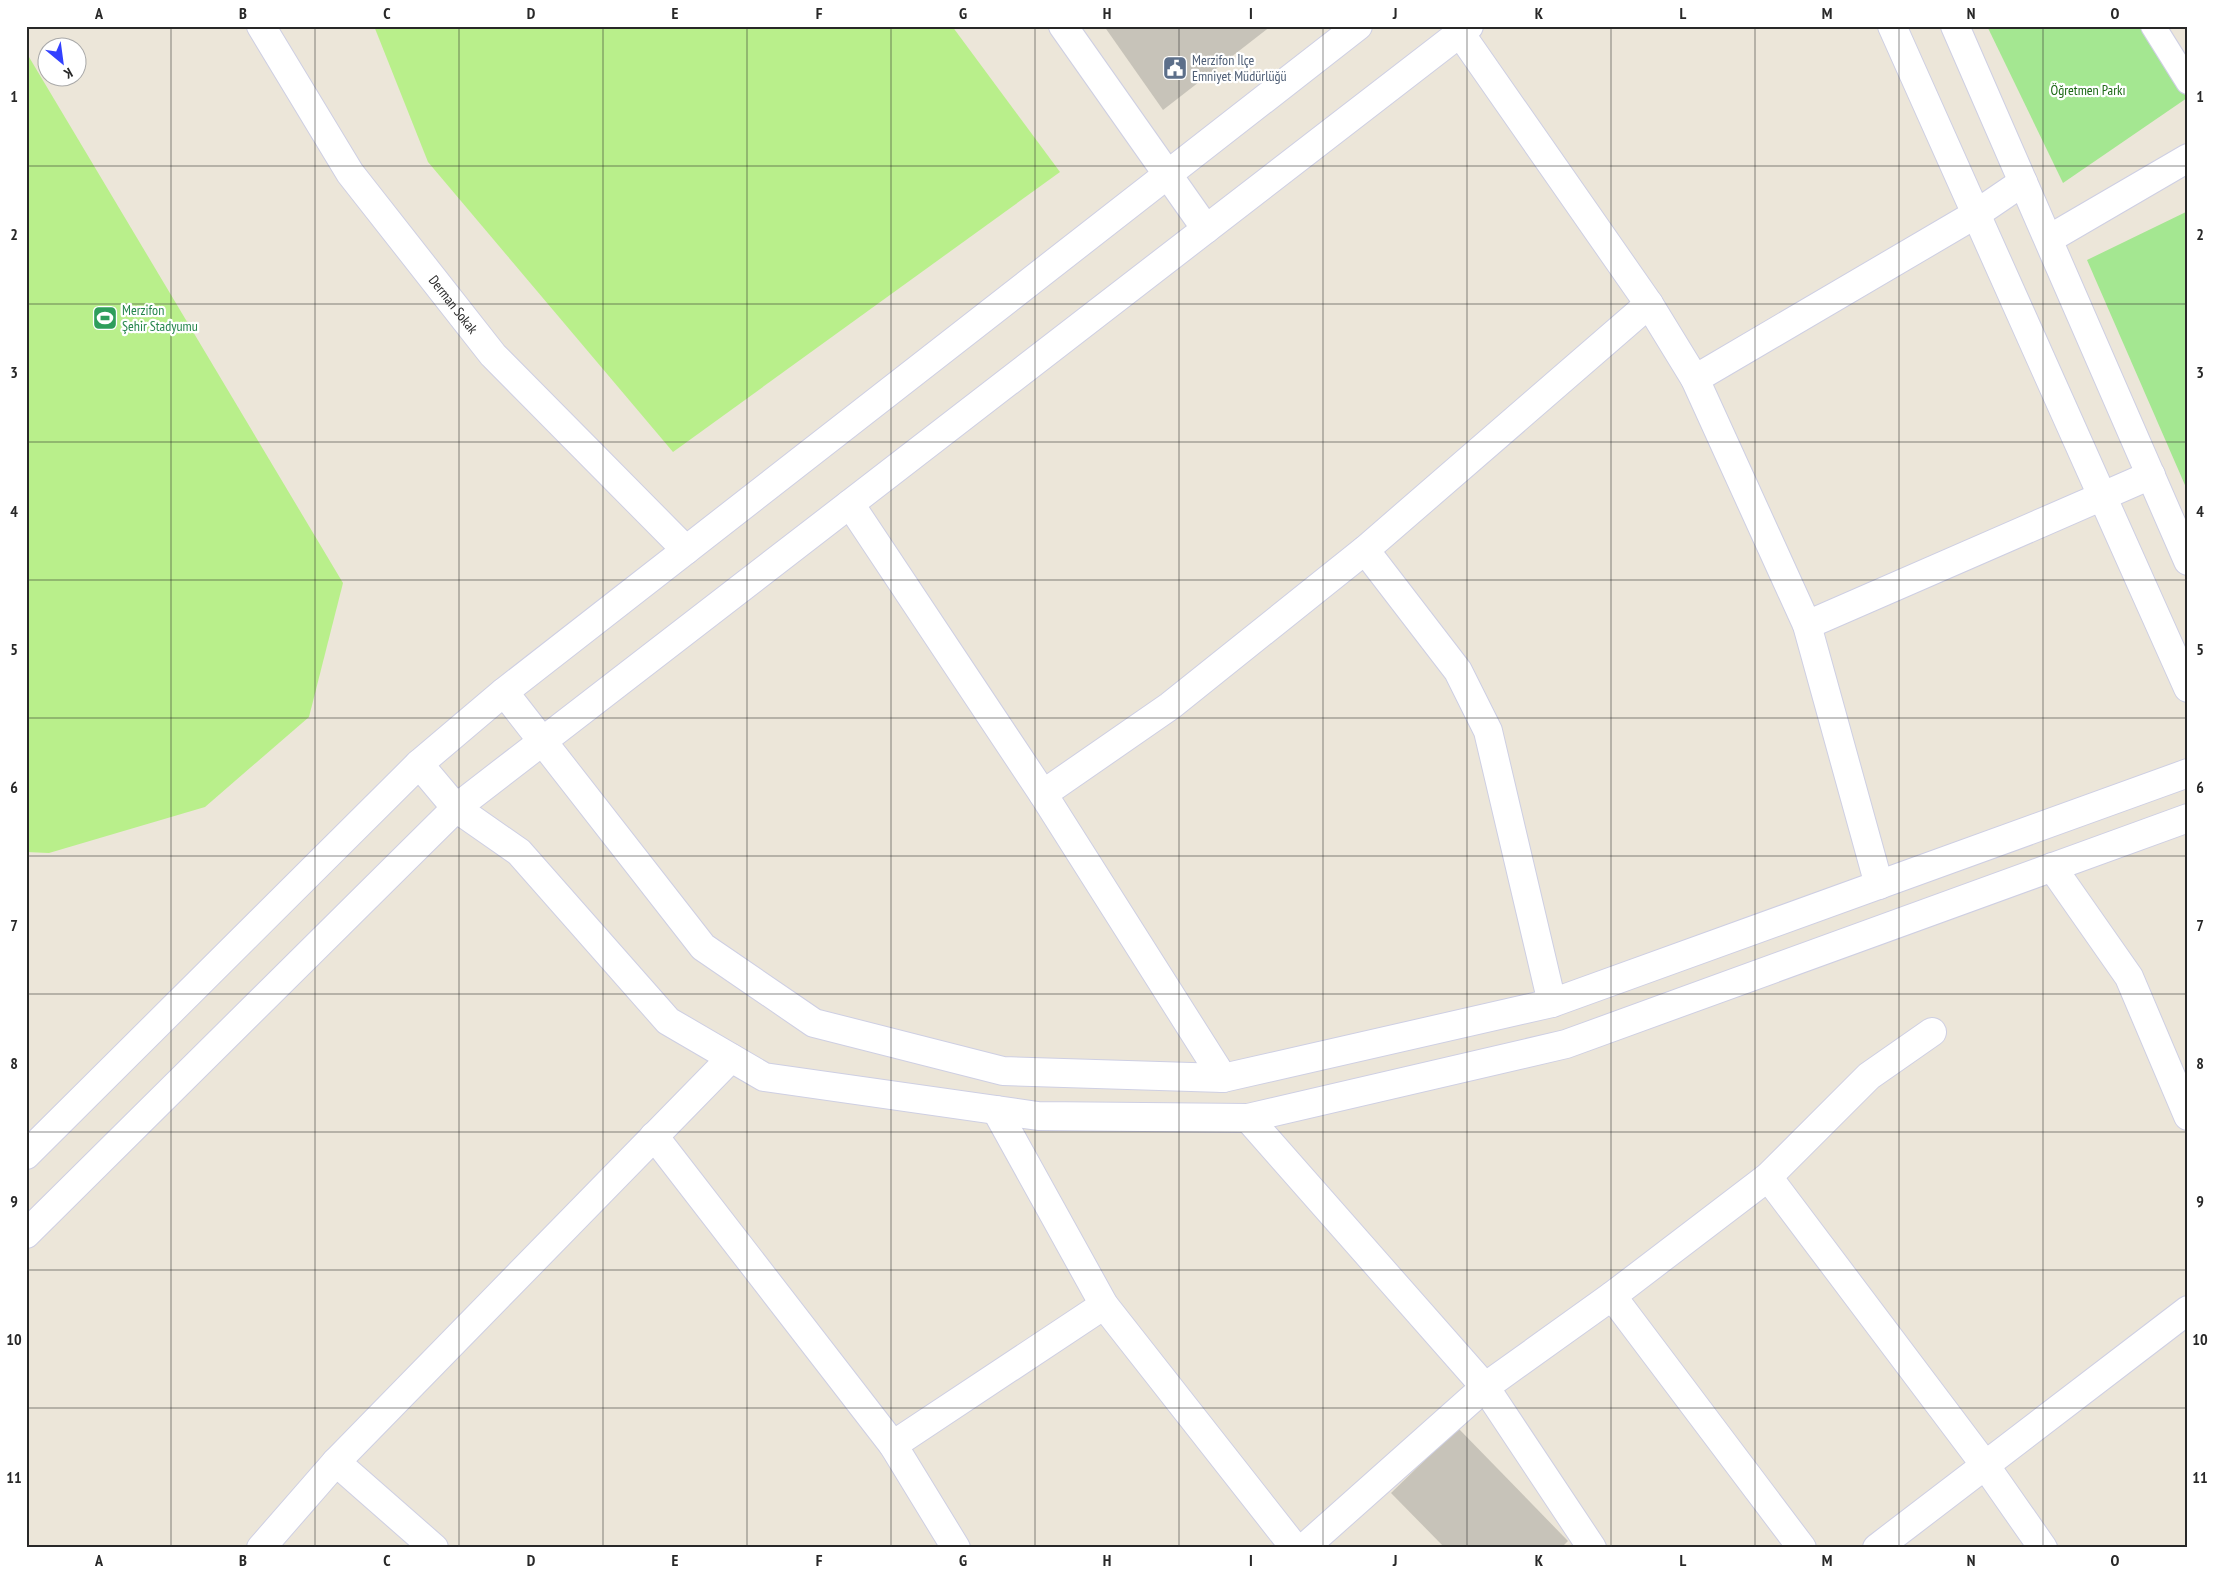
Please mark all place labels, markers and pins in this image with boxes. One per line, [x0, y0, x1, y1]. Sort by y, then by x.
place label: Merzifon İlçe Emniyet Müdürlüğü [1192, 51, 1287, 85]
public building icon: Merzifon İlçe Emniyet Müdürlüğü [1162, 55, 1188, 81]
place label: Merzifon Şehir Stadyumu [122, 301, 198, 335]
sports icon: Merzifon Şehir Stadyumu [92, 305, 118, 331]

